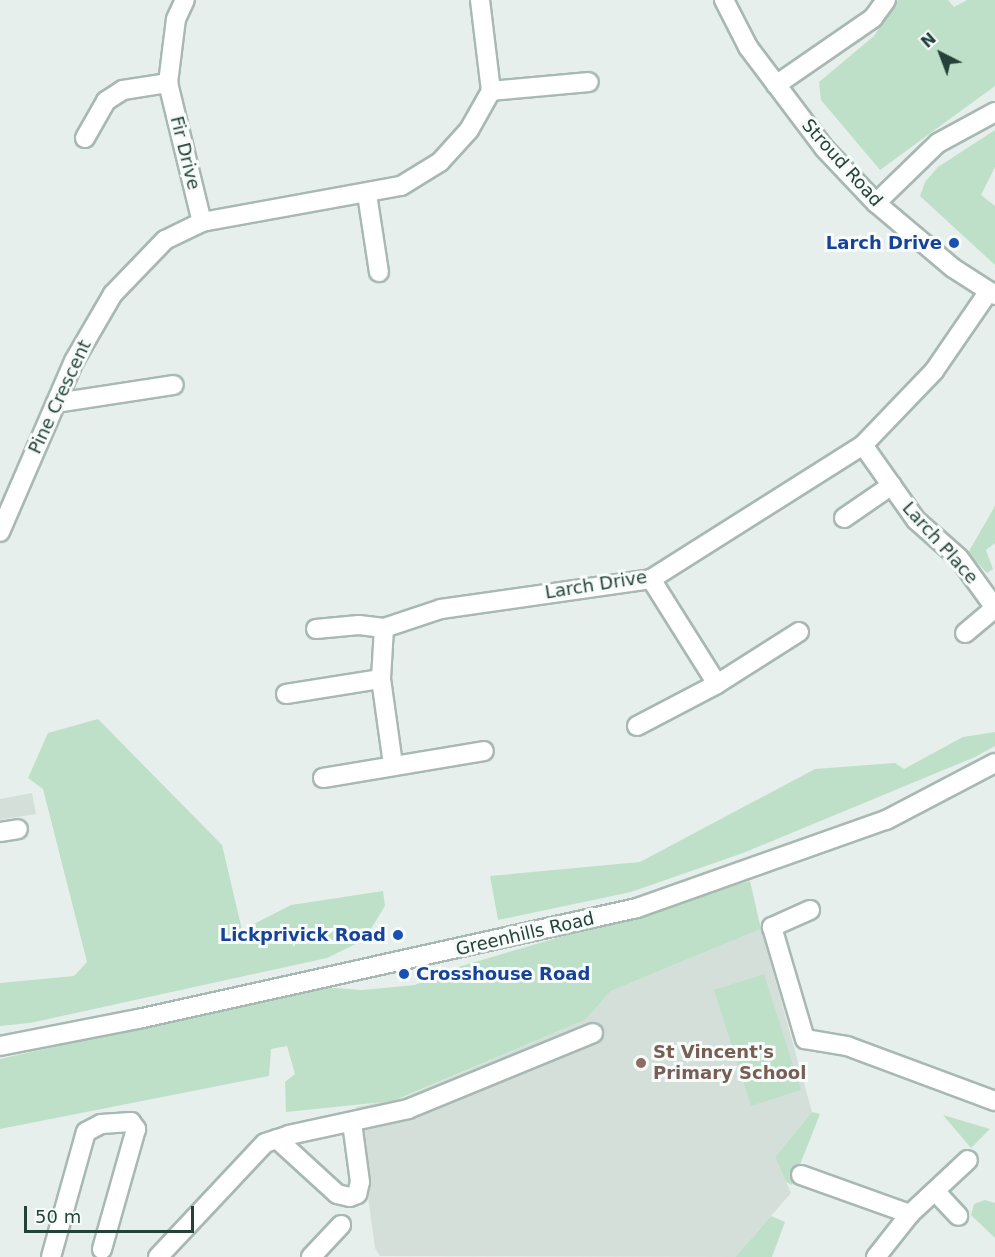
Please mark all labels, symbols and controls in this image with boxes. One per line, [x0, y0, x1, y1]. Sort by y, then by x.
north arrow [911, 24, 971, 84]
text: N [917, 29, 940, 52]
street label: Fir Drive [165, 114, 205, 192]
street label: Stroud Road [797, 115, 887, 211]
place label: Larch Drive [826, 232, 942, 254]
marker: Larch Drive [947, 236, 961, 250]
street label: Pine Crescent [24, 337, 96, 457]
street label: Larch Place [898, 498, 982, 588]
street label: Larch Drive [543, 566, 649, 604]
street label: Greenhills Road [454, 908, 596, 960]
place label: Lickprivick Road [220, 924, 386, 946]
marker: Lickprivick Road [391, 928, 405, 942]
place label: Crosshouse Road [416, 963, 590, 985]
marker: Crosshouse Road [397, 967, 411, 981]
place label: St Vincent's Primary School [653, 1042, 806, 1084]
marker: St Vincent's Primary School [634, 1056, 648, 1070]
scale bar [27, 1194, 196, 1232]
text: 50 m [35, 1206, 81, 1227]

